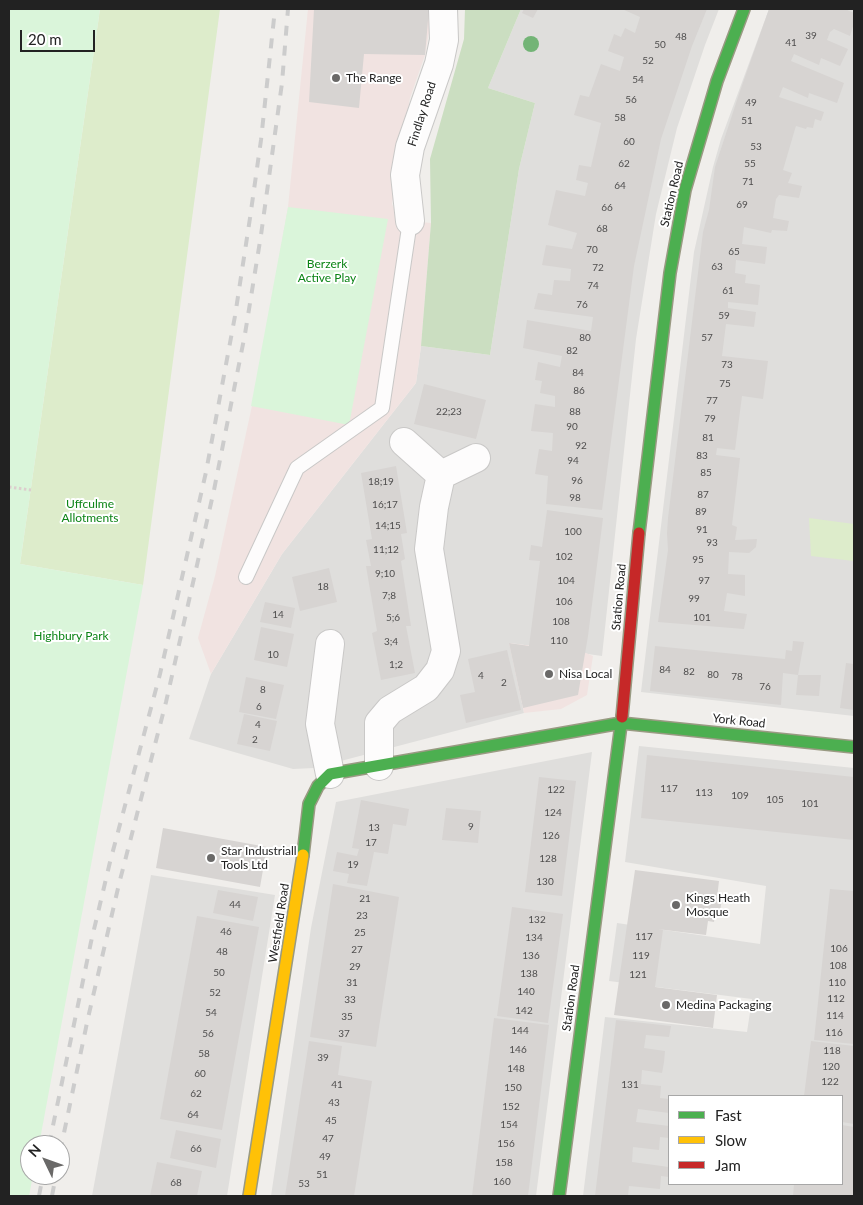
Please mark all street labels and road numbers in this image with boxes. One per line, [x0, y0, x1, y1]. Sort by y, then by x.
street label: Findlay Road [405, 80, 439, 148]
street label: Station Road [657, 160, 687, 228]
street label: Station Road [609, 563, 629, 631]
street label: York Road [712, 711, 766, 731]
street label: Westfield Road [266, 882, 292, 964]
street label: Station Road [559, 964, 583, 1032]

